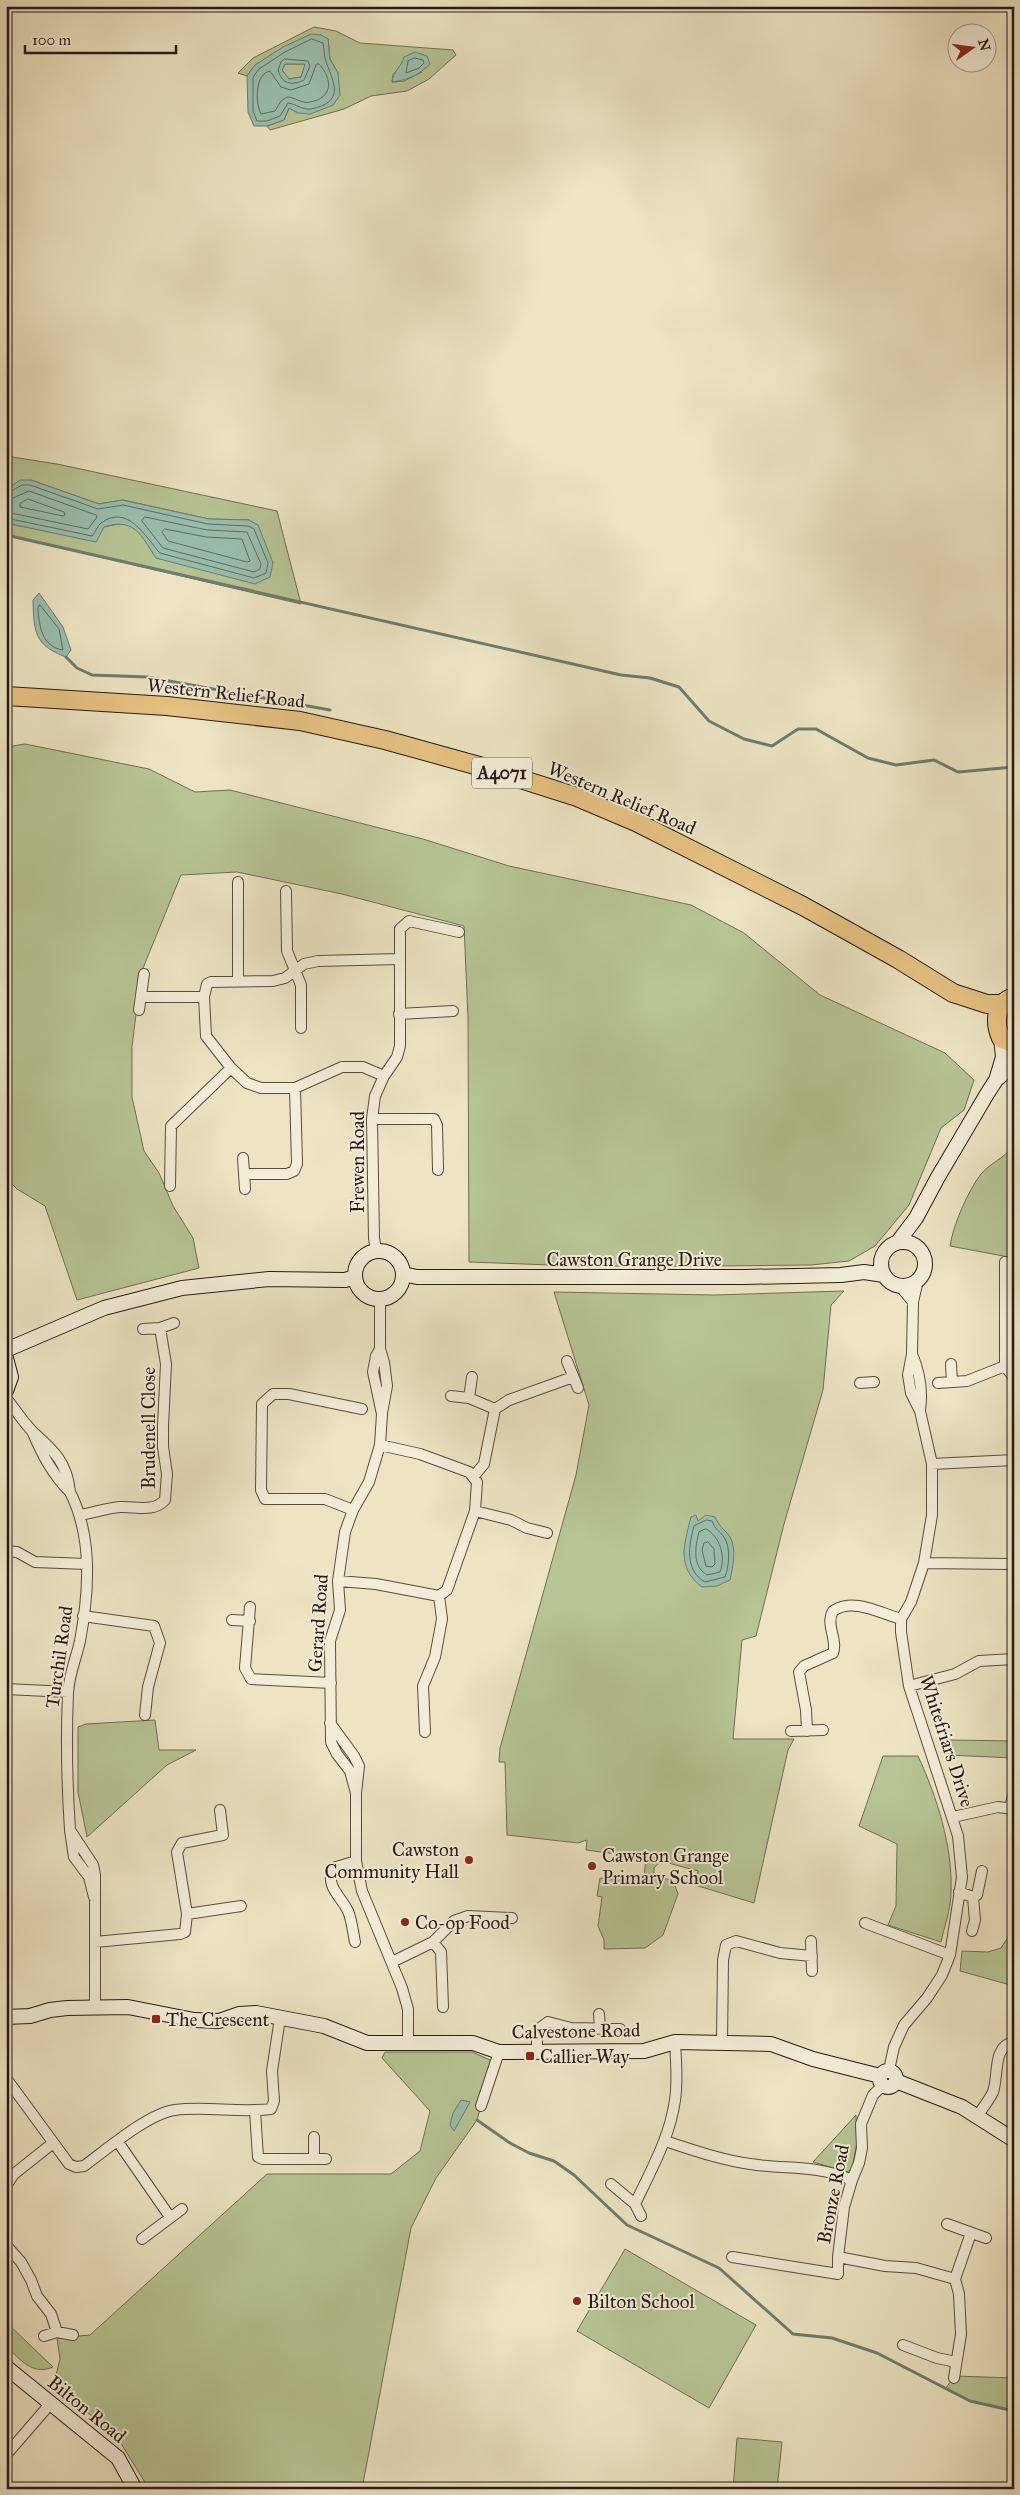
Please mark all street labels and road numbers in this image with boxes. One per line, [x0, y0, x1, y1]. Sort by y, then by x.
street label: Western Relief Road [146, 673, 307, 713]
street label: Western Relief Road [545, 756, 700, 840]
road number: A4071 [472, 758, 532, 788]
street label: Frewen Road [346, 1111, 369, 1213]
street label: Cawston Grange Drive [546, 1248, 722, 1272]
street label: Brudenell Close [137, 1367, 160, 1489]
street label: Gerard Road [303, 1573, 333, 1673]
street label: Turchil Road [40, 1604, 78, 1710]
street label: Whitefriars Drive [915, 1672, 979, 1810]
street label: Calvestone Road [511, 2018, 641, 2044]
street label: Bronze Road [812, 2142, 854, 2246]
street label: Bilton Road [43, 2370, 131, 2448]

